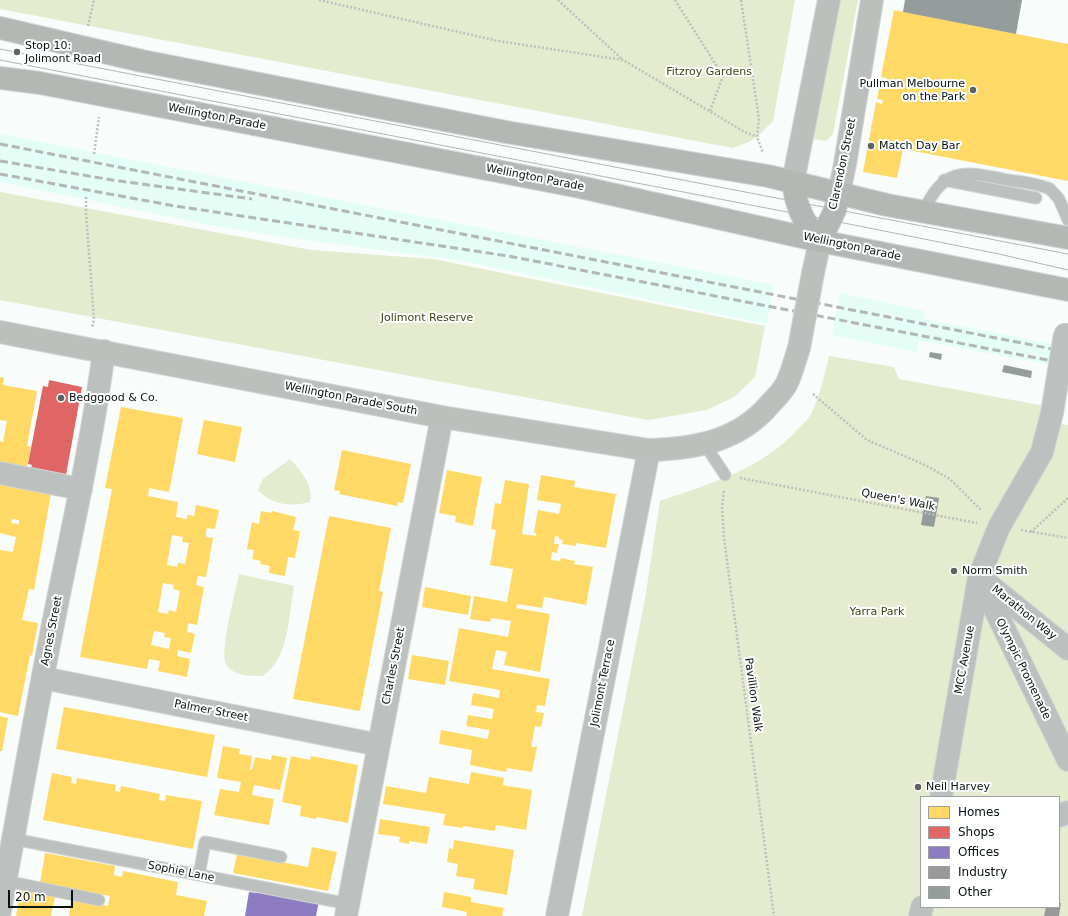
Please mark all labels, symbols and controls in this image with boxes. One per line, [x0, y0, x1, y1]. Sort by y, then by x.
place label: Stop 10: Jolimont Road [25, 39, 101, 65]
marker: Stop 10: Jolimont Road [12, 47, 22, 57]
park label: Fitzroy Gardens [666, 65, 752, 79]
place label: Pullman Melbourne on the Park [859, 77, 965, 103]
marker: Pullman Melbourne on the Park [968, 85, 978, 95]
street label: Wellington Parade [167, 101, 267, 133]
street label: Clarendon Street [827, 117, 859, 211]
place label: Match Day Bar [879, 139, 960, 153]
marker: Match Day Bar [866, 141, 876, 151]
street label: Wellington Parade [485, 162, 585, 194]
street label: Wellington Parade [802, 230, 902, 264]
park label: Jolimont Reserve [381, 311, 473, 325]
street label: Wellington Parade South [283, 380, 419, 418]
place label: Bedggood & Co. [69, 391, 158, 405]
marker: Bedggood & Co. [56, 393, 66, 403]
street label: Queen's Walk [860, 486, 936, 514]
place label: Norm Smith [962, 564, 1028, 578]
marker: Norm Smith [949, 566, 959, 576]
street label: Marathon Way [989, 583, 1059, 643]
street label: Agnes Street [39, 595, 65, 667]
park label: Yarra Park [850, 605, 904, 619]
street label: Olympic Promenade [993, 616, 1053, 722]
street label: MCC Avenue [952, 625, 978, 695]
street label: Charles Street [380, 626, 408, 706]
street label: Jolimont Terrace [588, 638, 618, 728]
street label: Pavillion Walk [741, 657, 765, 733]
street label: Palmer Street [173, 697, 249, 725]
place label: Neil Harvey [926, 780, 990, 794]
marker: Neil Harvey [913, 782, 923, 792]
legend [920, 796, 1060, 908]
text: Homes [958, 805, 1000, 819]
text: Shops [958, 825, 994, 839]
text: Offices [958, 845, 999, 859]
street label: Sophie Lane [147, 859, 215, 885]
text: Industry [958, 865, 1007, 879]
scale bar [10, 882, 75, 908]
text: Other [958, 885, 992, 899]
text: 20 m [15, 890, 46, 904]

